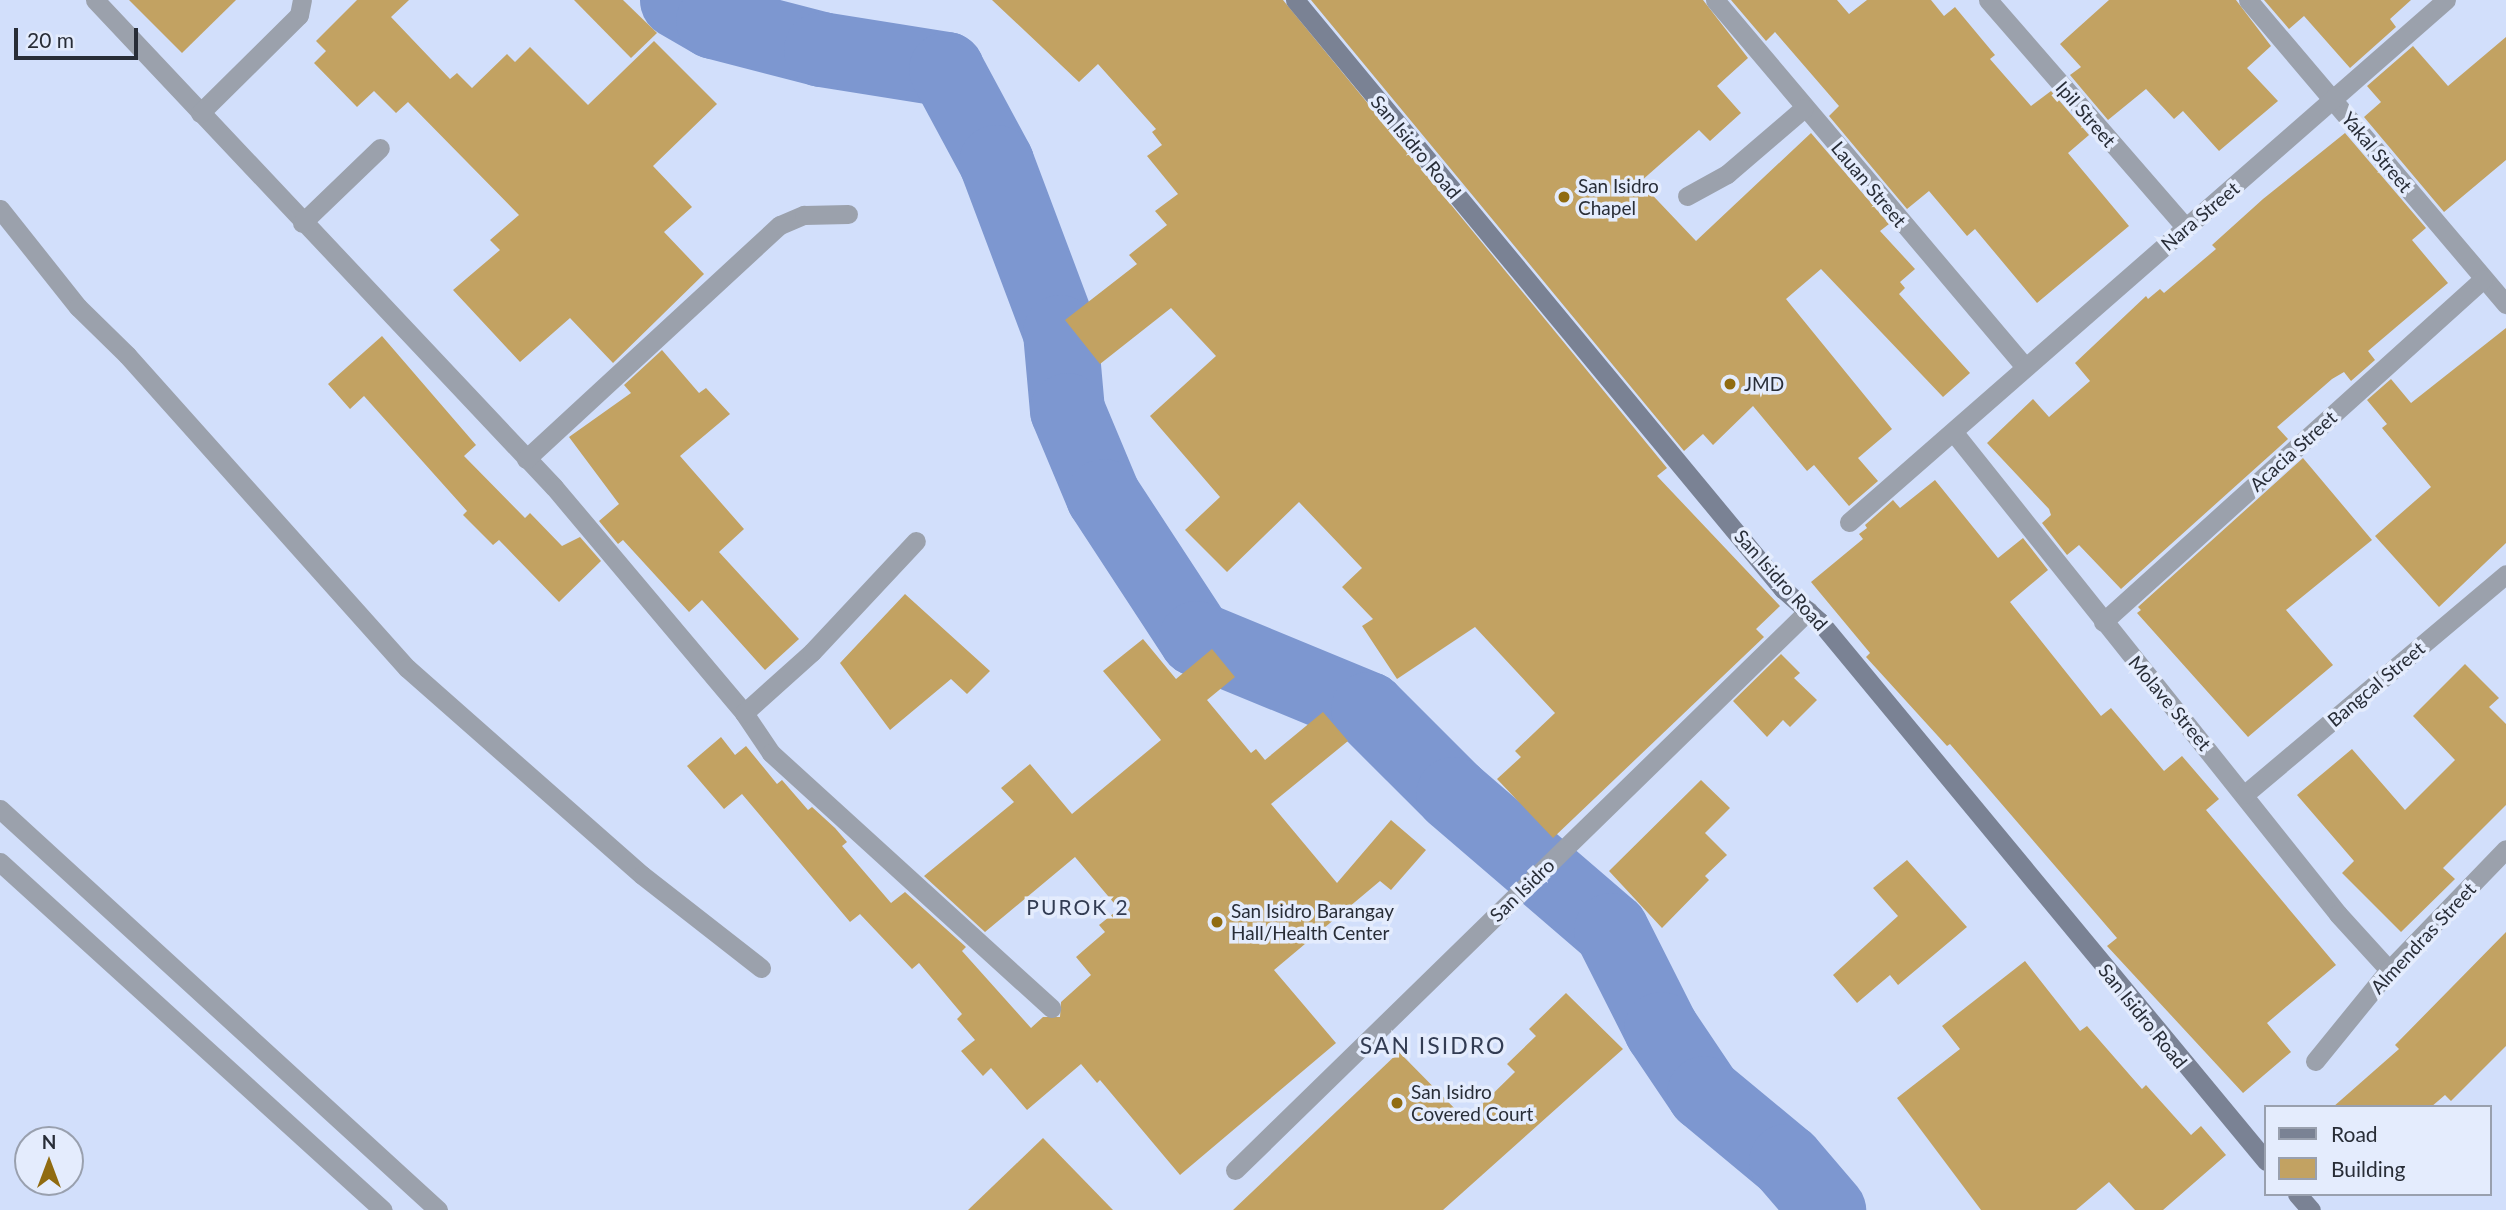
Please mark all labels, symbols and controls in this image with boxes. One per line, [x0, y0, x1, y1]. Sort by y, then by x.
scale bar [18, 14, 142, 58]
text: 20 m [27, 27, 74, 52]
street label: Ipil Street [2051, 76, 2121, 152]
street label: San Isidro Road [1366, 91, 1466, 203]
street label: Yakal Street [2337, 107, 2417, 197]
street label: Lauan Street [1827, 137, 1911, 231]
place label: San Isidro Chapel [1578, 175, 1659, 219]
street label: Nara Street [2156, 177, 2244, 255]
marker: San Isidro Chapel [1556, 189, 1572, 205]
place label: JMD [1744, 373, 1784, 395]
marker: JMD [1722, 376, 1738, 392]
street label: Acacia Street [2245, 406, 2341, 496]
street label: San Isidro Road [1730, 525, 1832, 635]
street label: Bangcal Street [2323, 637, 2429, 731]
street label: Molave Street [2124, 651, 2216, 755]
street label: San Isidro [1485, 854, 1559, 926]
street label: Almendras Street [2366, 878, 2480, 998]
district label: PUROK 2 [1027, 894, 1129, 920]
place label: San Isidro Barangay Hall/Health Center [1231, 900, 1394, 944]
marker: San Isidro Barangay Hall/Health Center [1209, 914, 1225, 930]
street label: San Isidro Road [2094, 959, 2192, 1073]
district label: SAN ISIDRO [1361, 1031, 1505, 1059]
place label: San Isidro Covered Court [1411, 1081, 1533, 1125]
marker: San Isidro Covered Court [1389, 1095, 1405, 1111]
legend [2264, 1105, 2492, 1196]
text: Road [2331, 1121, 2378, 1146]
north arrow [14, 1126, 84, 1196]
text: N [42, 1130, 56, 1153]
text: Building [2331, 1156, 2406, 1181]

